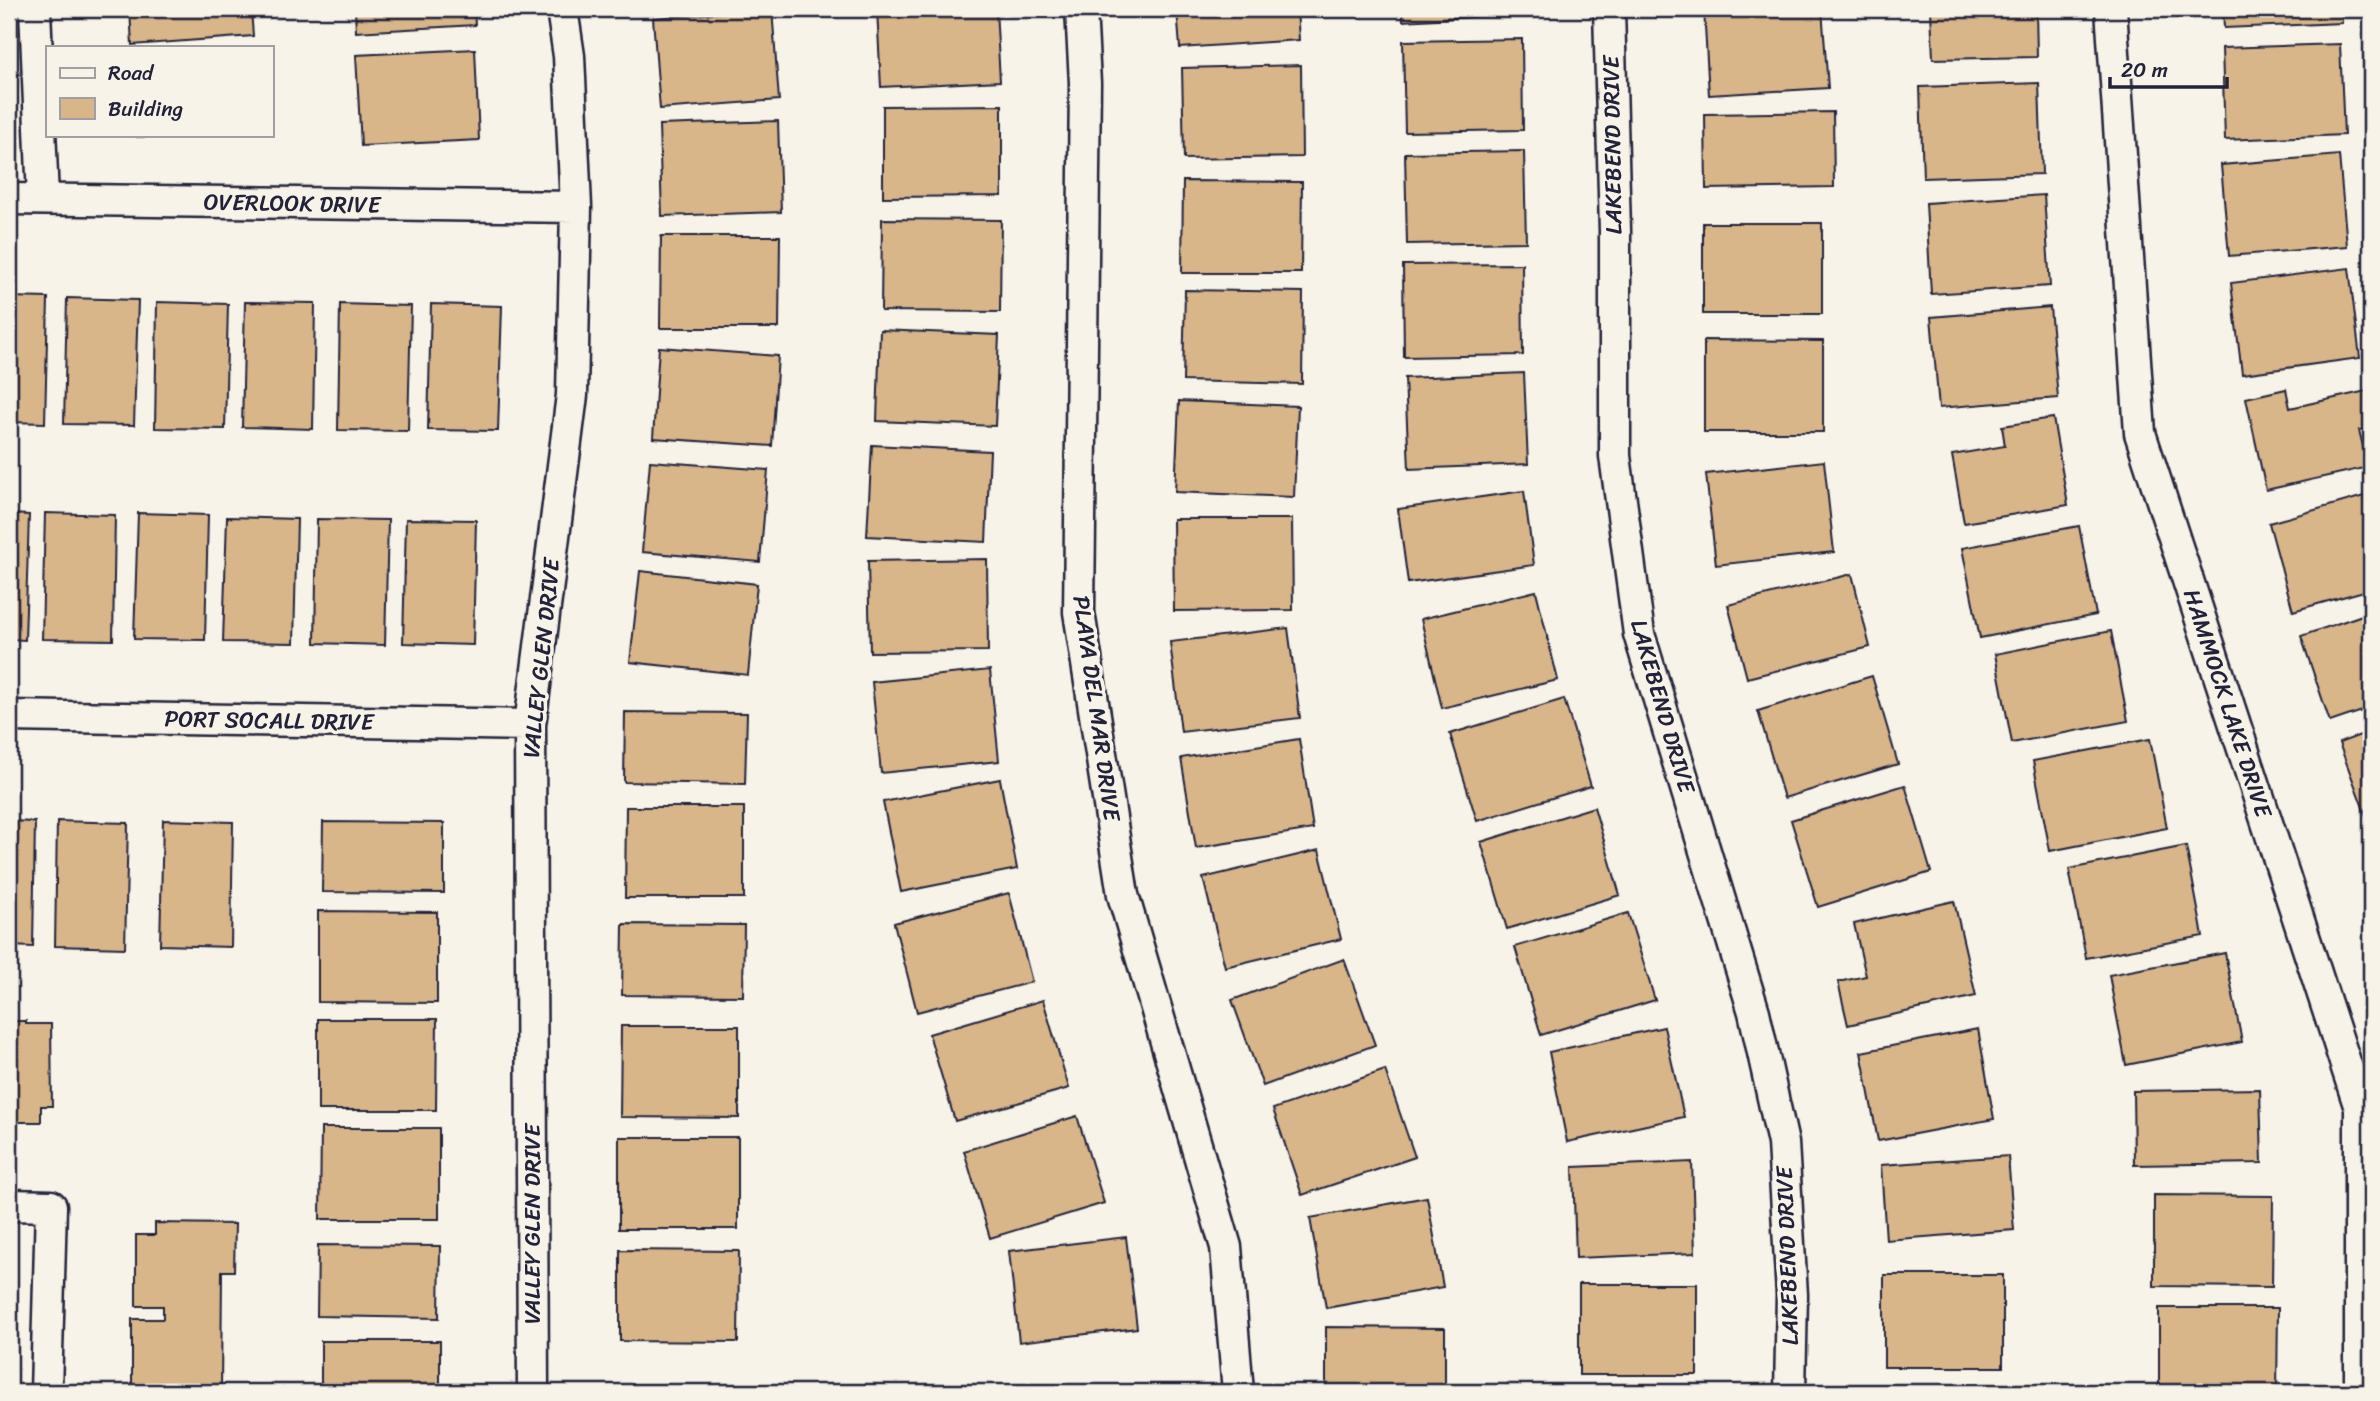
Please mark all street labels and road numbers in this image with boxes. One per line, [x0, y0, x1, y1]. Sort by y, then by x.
street label: LAKEBEND DRIVE [1590, 54, 1635, 235]
street label: OVERLOOK DRIVE [203, 181, 382, 226]
street label: VALLEY GLEN DRIVE [511, 555, 573, 760]
street label: HAMMOCK LAKE DRIVE [2171, 584, 2284, 824]
street label: PLAYA DEL MAR DRIVE [1060, 593, 1133, 825]
street label: LAKEBEND DRIVE [1618, 614, 1707, 799]
street label: PORT SOCALL DRIVE [164, 698, 375, 743]
street label: VALLEY GLEN DRIVE [512, 1122, 553, 1324]
street label: LAKEBEND DRIVE [1764, 1165, 1811, 1346]

